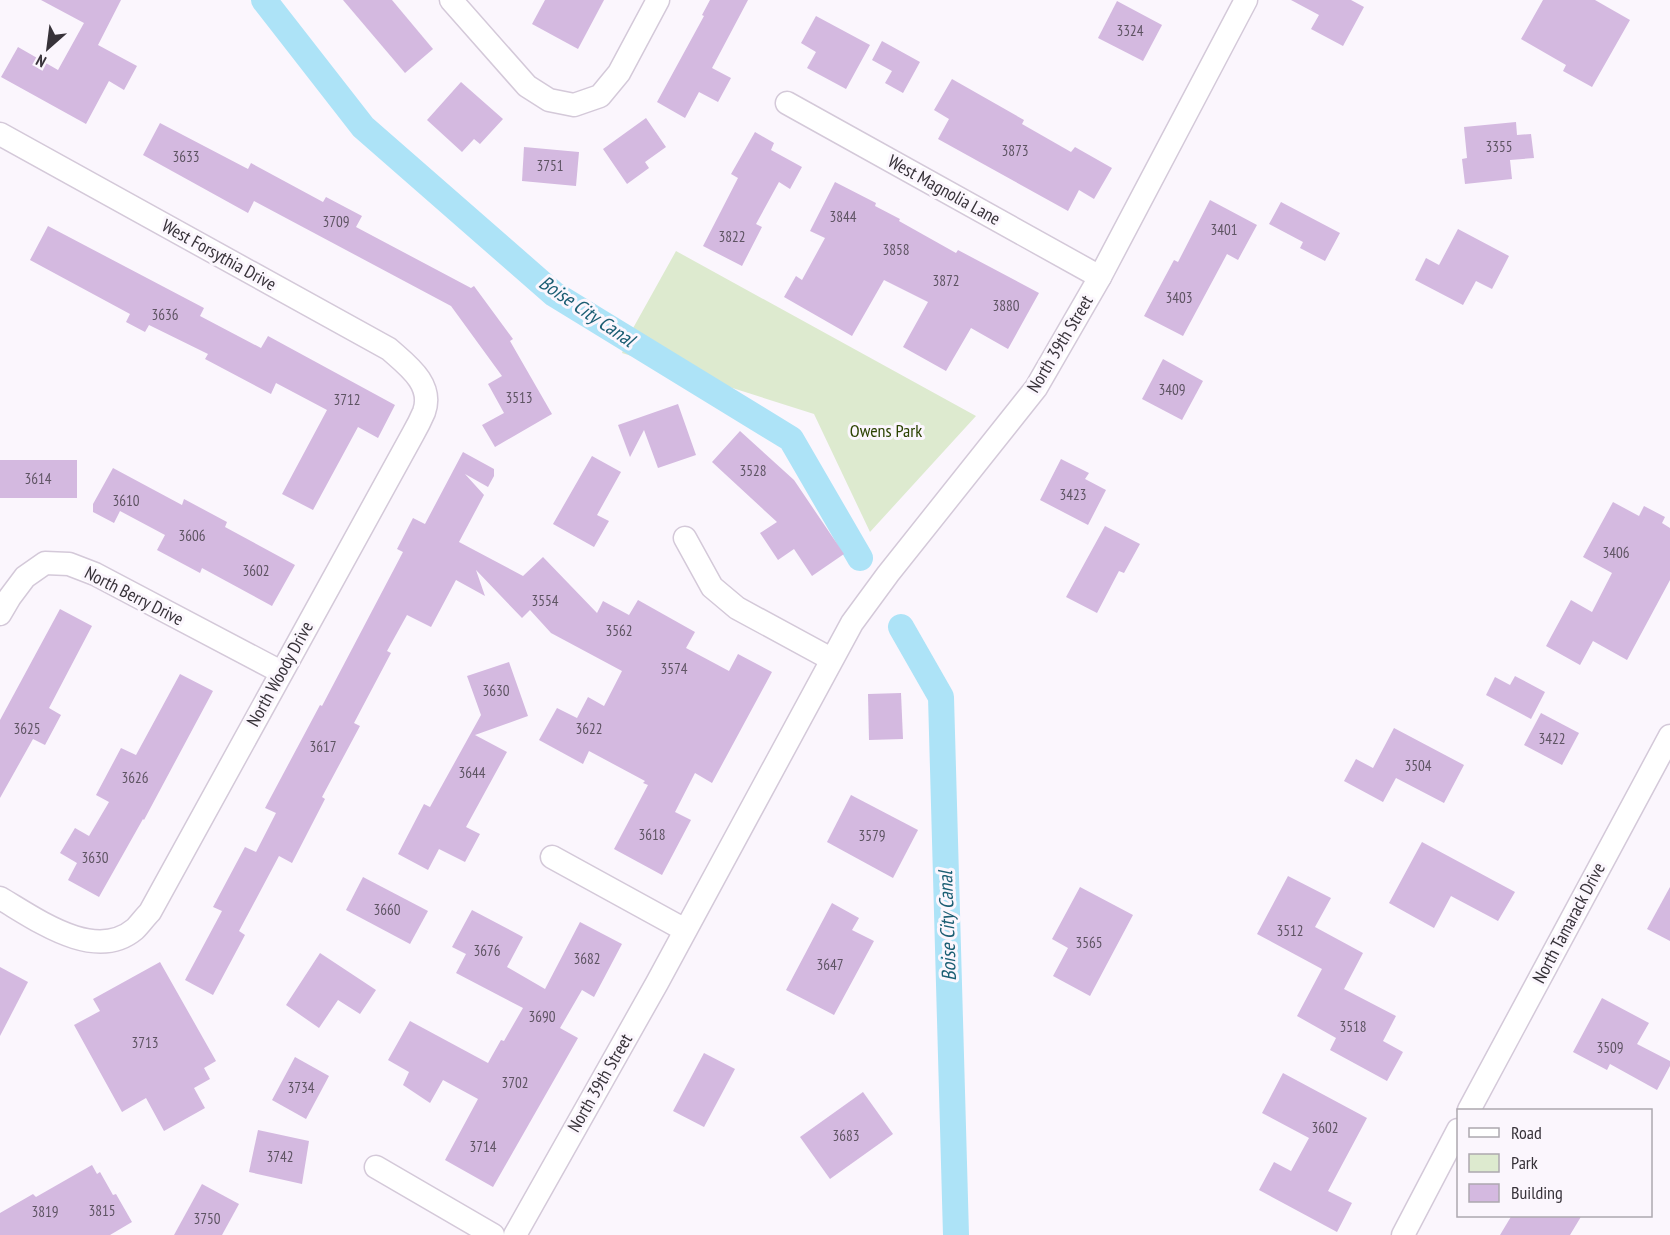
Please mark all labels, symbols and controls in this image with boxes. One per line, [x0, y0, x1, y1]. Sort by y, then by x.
north arrow [18, 18, 78, 78]
house number: 3324 [1116, 21, 1144, 40]
text: N [32, 50, 49, 72]
house number: 3355 [1485, 137, 1513, 156]
house number: 3873 [1001, 141, 1029, 160]
house number: 3633 [172, 147, 200, 166]
street label: West Magnolia Lane [884, 149, 1004, 230]
house number: 3751 [536, 156, 564, 175]
house number: 3844 [829, 207, 857, 226]
house number: 3709 [322, 212, 350, 231]
street label: West Forsythia Drive [158, 214, 280, 295]
house number: 3401 [1210, 220, 1238, 239]
house number: 3822 [718, 227, 746, 246]
house number: 3858 [882, 240, 910, 259]
water label: Boise City Canal [534, 269, 642, 354]
house number: 3872 [932, 271, 960, 290]
house number: 3403 [1165, 288, 1193, 307]
street label: North 39th Street [1021, 291, 1098, 397]
house number: 3880 [992, 296, 1020, 315]
house number: 3636 [151, 305, 179, 324]
house number: 3409 [1158, 380, 1186, 399]
house number: 3513 [505, 388, 533, 407]
house number: 3712 [333, 390, 361, 409]
park label: Owens Park [850, 419, 922, 442]
house number: 3528 [739, 461, 767, 480]
house number: 3614 [24, 469, 52, 488]
house number: 3423 [1059, 485, 1087, 504]
house number: 3610 [112, 491, 140, 510]
house number: 3606 [178, 526, 206, 545]
house number: 3406 [1602, 543, 1630, 562]
street label: North Berry Drive [81, 561, 188, 630]
house number: 3602 [242, 561, 270, 580]
house number: 3554 [531, 591, 559, 610]
street label: North Woody Drive [241, 617, 318, 730]
house number: 3562 [605, 621, 633, 640]
house number: 3574 [660, 659, 688, 678]
house number: 3630 [482, 681, 510, 700]
house number: 3625 [13, 719, 41, 738]
house number: 3622 [575, 719, 603, 738]
house number: 3422 [1538, 729, 1566, 748]
house number: 3617 [309, 737, 337, 756]
house number: 3504 [1404, 756, 1432, 775]
house number: 3644 [458, 763, 486, 782]
house number: 3626 [121, 768, 149, 787]
house number: 3618 [638, 825, 666, 844]
house number: 3579 [858, 826, 886, 845]
house number: 3630 [81, 848, 109, 867]
street label: North Tamarack Drive [1527, 859, 1610, 987]
water label: Boise City Canal [932, 868, 962, 981]
house number: 3660 [373, 900, 401, 919]
house number: 3512 [1276, 921, 1304, 940]
house number: 3565 [1075, 933, 1103, 952]
house number: 3676 [473, 941, 501, 960]
house number: 3682 [573, 949, 601, 968]
house number: 3647 [816, 955, 844, 974]
house number: 3690 [528, 1007, 556, 1026]
house number: 3518 [1339, 1017, 1367, 1036]
street label: North 39th Street [562, 1029, 637, 1136]
house number: 3713 [131, 1033, 159, 1052]
house number: 3509 [1596, 1038, 1624, 1057]
house number: 3702 [501, 1073, 529, 1092]
house number: 3734 [287, 1078, 315, 1097]
legend [1457, 1109, 1652, 1217]
house number: 3602 [1311, 1118, 1339, 1137]
text: Road [1511, 1121, 1542, 1144]
house number: 3683 [832, 1126, 860, 1145]
house number: 3714 [469, 1137, 497, 1156]
house number: 3742 [266, 1147, 294, 1166]
text: Park [1511, 1151, 1538, 1174]
text: Building [1511, 1181, 1563, 1204]
house number: 3815 [88, 1201, 116, 1220]
house number: 3819 [31, 1202, 59, 1221]
house number: 3750 [193, 1209, 221, 1228]

